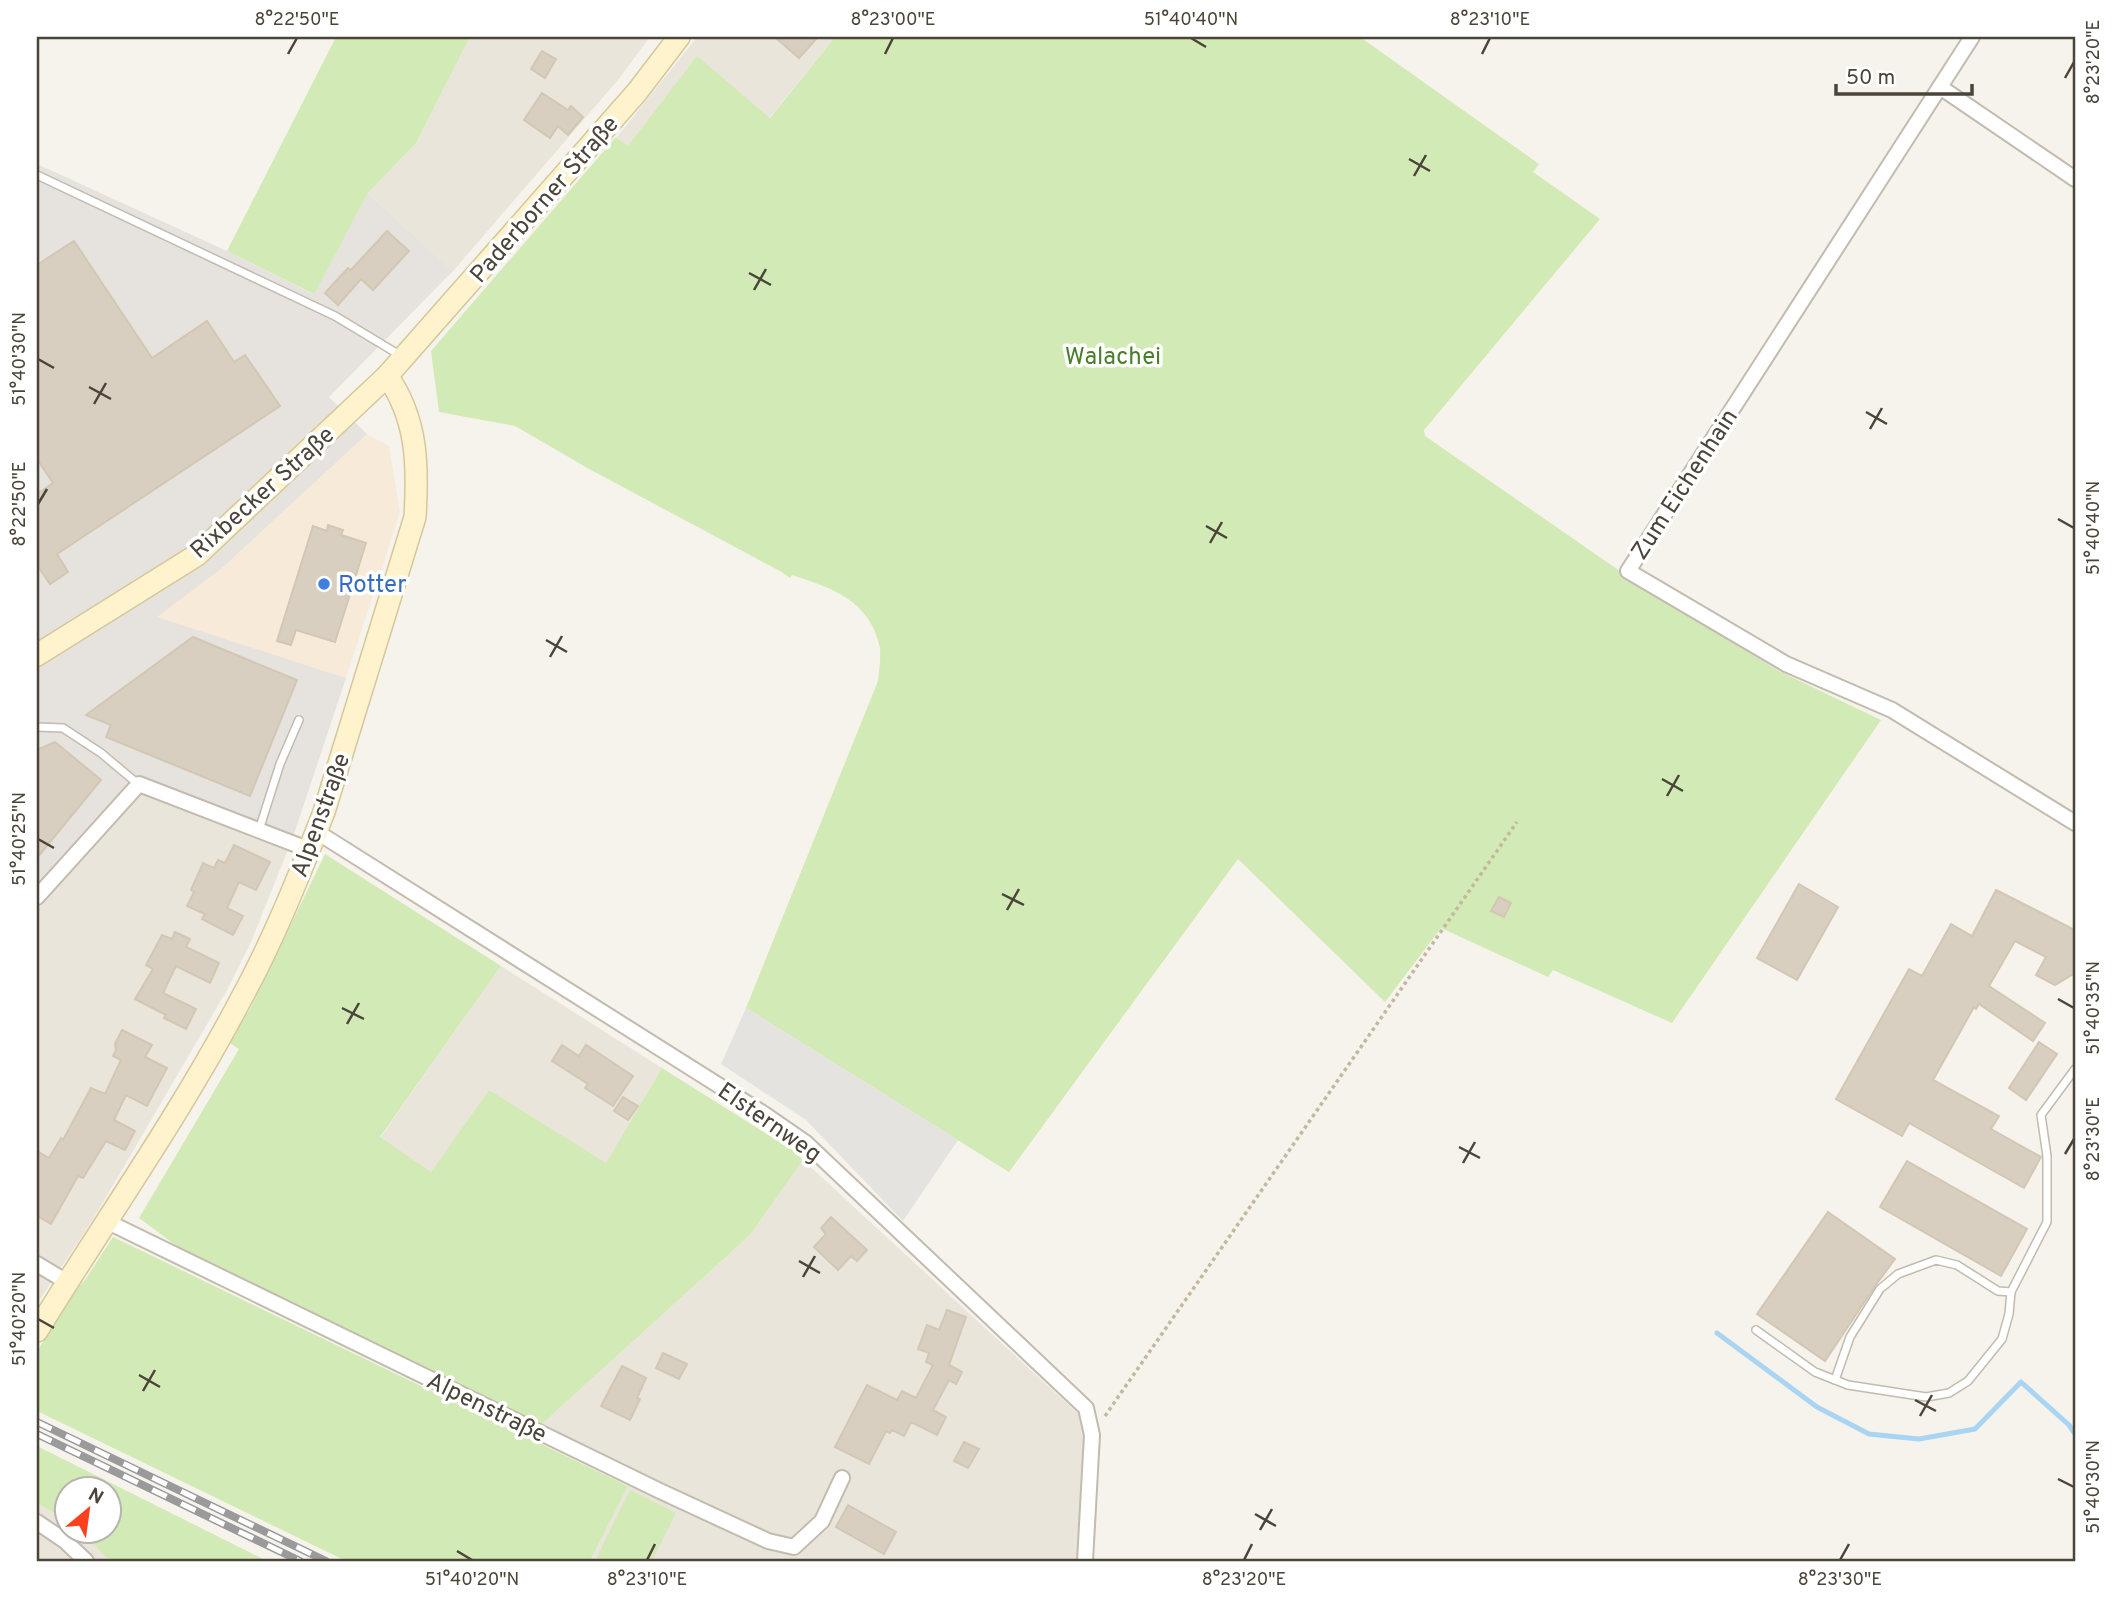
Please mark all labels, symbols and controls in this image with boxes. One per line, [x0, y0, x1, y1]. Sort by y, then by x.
text: 8°22'50"E [255, 9, 339, 32]
text: 8°23'00"E [850, 9, 936, 32]
text: 51°40'40"N [1144, 9, 1238, 32]
text: 8°23'10"E [1450, 9, 1530, 32]
text: 8°23'20"E [2083, 20, 2106, 104]
scale bar [1836, 52, 1972, 96]
text: 50 m [1846, 65, 1895, 92]
street label: Paderborner Straße [465, 111, 626, 290]
text: 51°40'30"N [9, 312, 32, 406]
park label: Walachei [1065, 343, 1161, 373]
street label: Zum Eichenhain [1626, 404, 1746, 566]
street label: Rixbecker Straße [185, 421, 342, 566]
text: 8°22'50"E [9, 462, 32, 546]
text: 51°40'40"N [2083, 481, 2106, 575]
place label: Rotter [338, 571, 407, 601]
marker: Rotter [316, 576, 332, 592]
street label: Alpenstraße [286, 749, 358, 882]
text: 51°40'25"N [9, 792, 32, 886]
text: 51°40'35"N [2083, 961, 2106, 1055]
street label: Elsternweg [711, 1077, 827, 1170]
text: 8°23'30"E [2083, 1097, 2106, 1181]
text: 51°40'20"N [9, 1272, 32, 1366]
street label: Alpenstraße [421, 1367, 551, 1451]
text: 51°40'30"N [2083, 1440, 2106, 1534]
north arrow [52, 1476, 122, 1546]
text: N [83, 1483, 107, 1511]
text: 51°40'20"N [425, 1569, 519, 1592]
text: 8°23'10"E [607, 1569, 687, 1592]
text: 8°23'20"E [1202, 1569, 1286, 1592]
text: 8°23'30"E [1798, 1569, 1882, 1592]

